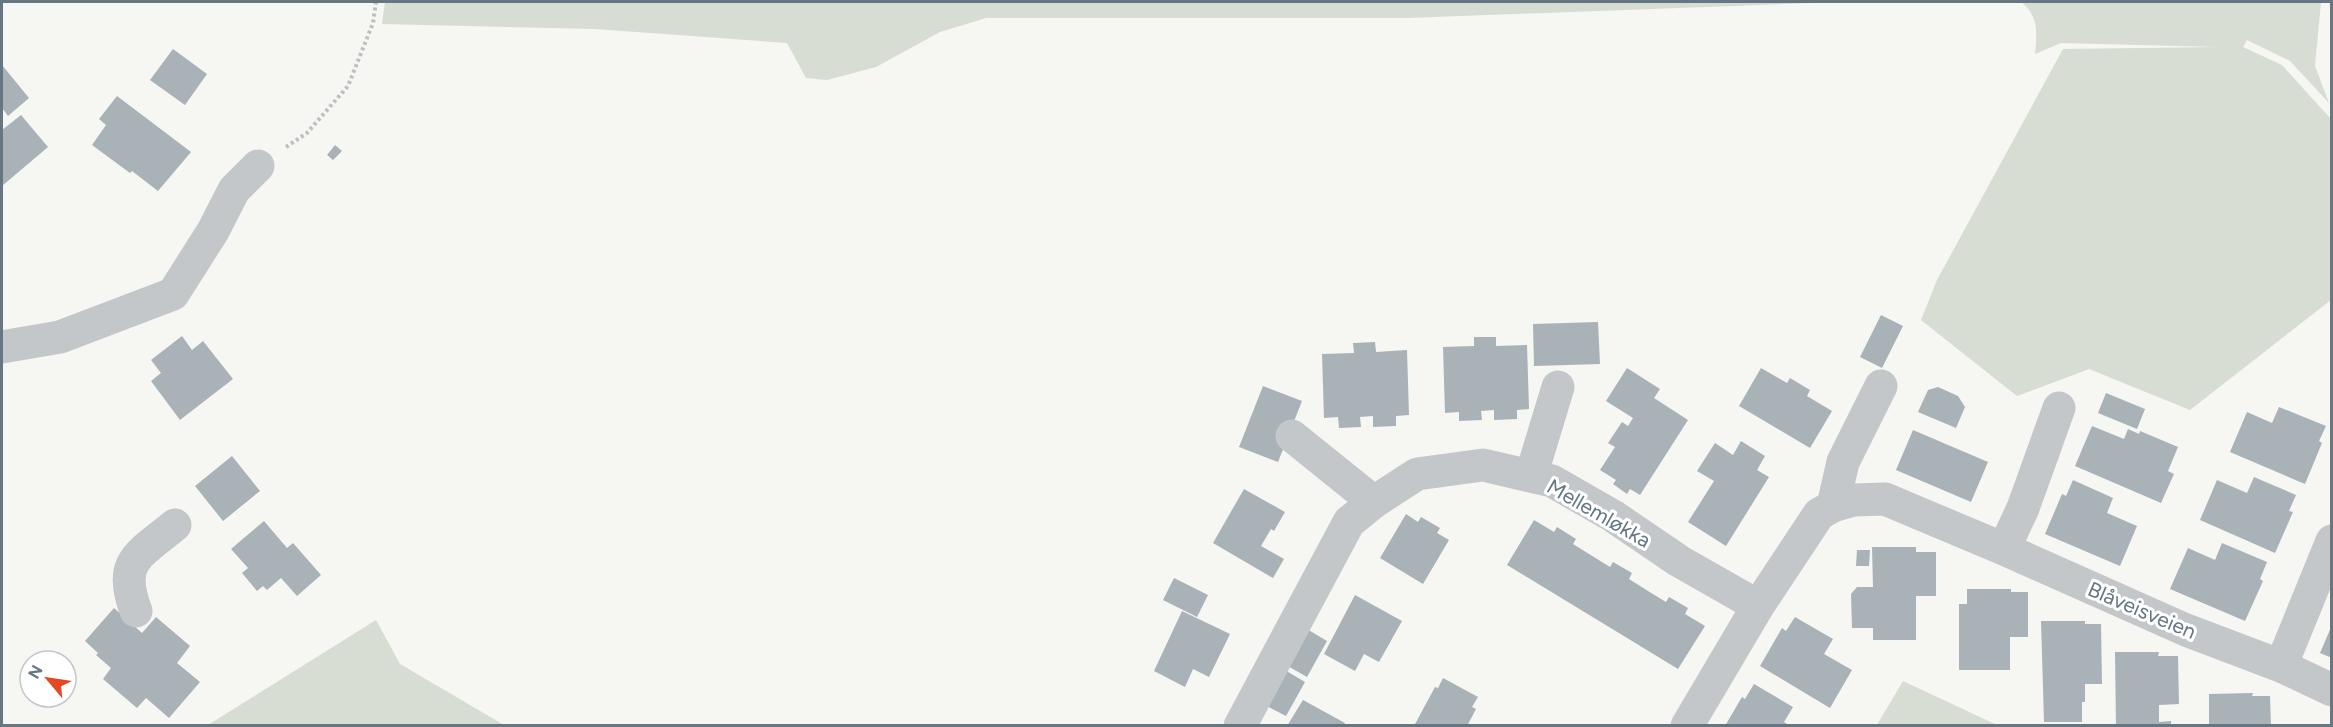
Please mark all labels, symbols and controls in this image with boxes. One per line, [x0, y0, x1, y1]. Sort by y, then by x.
street label: Mellemløkka [1543, 473, 1655, 553]
street label: Blåveisveien [2084, 576, 2200, 644]
north arrow [18, 649, 78, 709]
text: N [24, 662, 47, 682]

